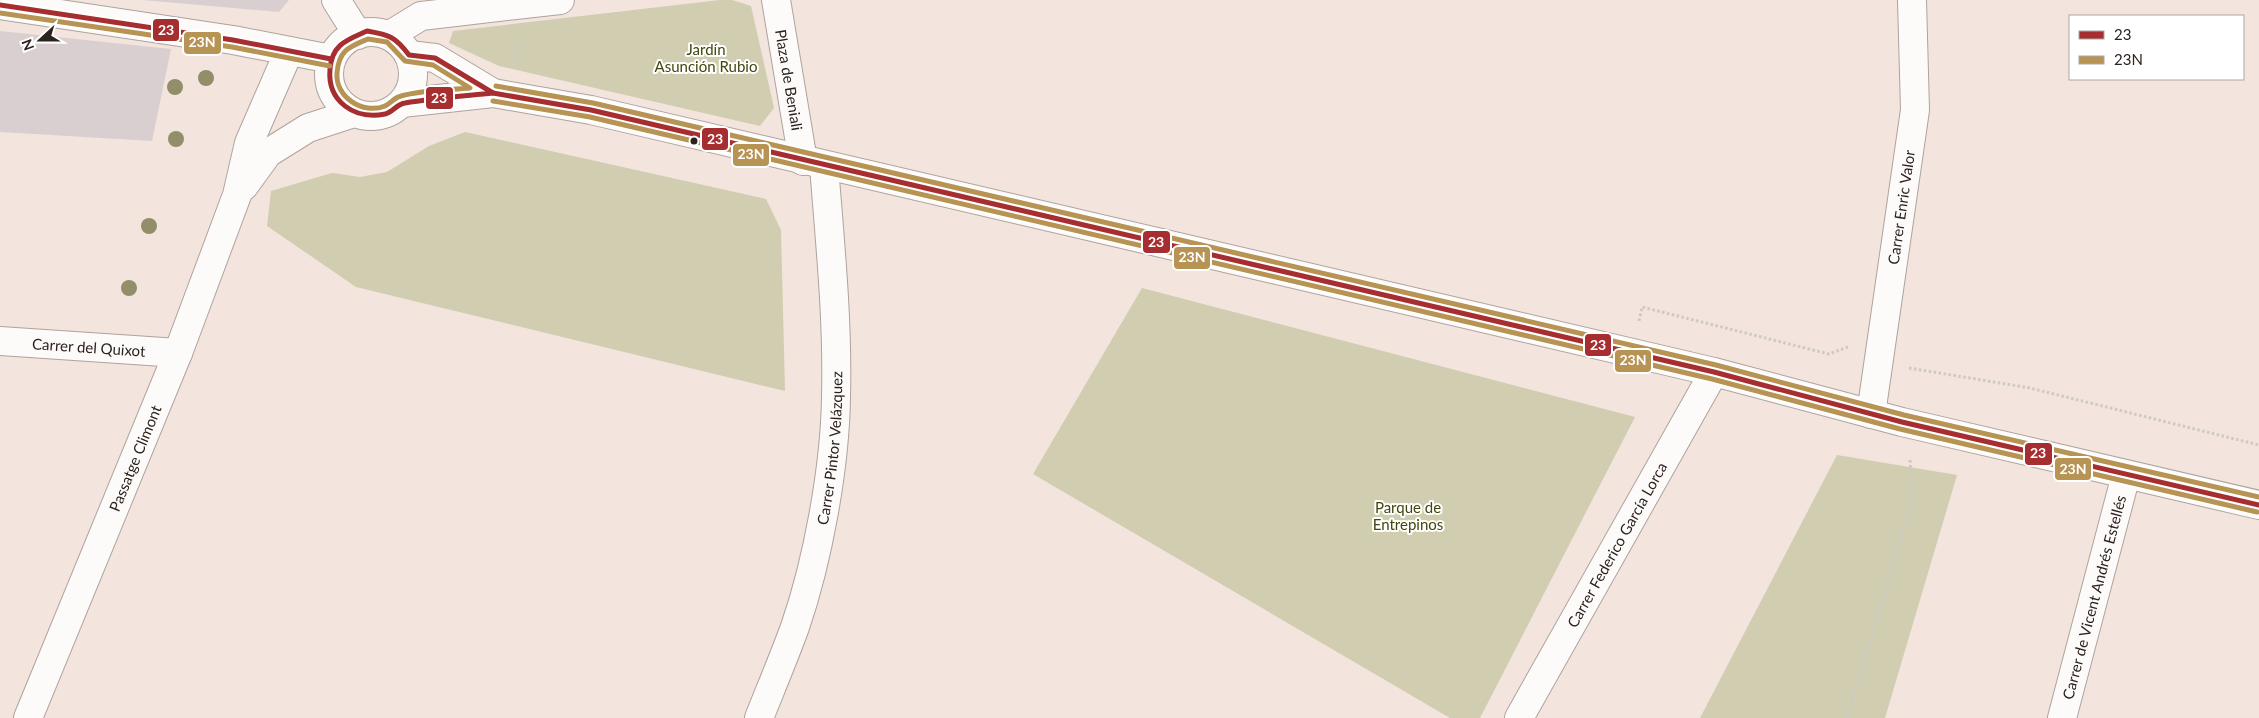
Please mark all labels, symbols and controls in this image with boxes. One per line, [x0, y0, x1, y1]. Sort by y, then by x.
north arrow [15, 15, 65, 65]
legend [2069, 15, 2244, 80]
line badge: 23 [152, 18, 180, 42]
text: 23 [158, 21, 174, 38]
text: 23 [2114, 25, 2131, 43]
street label: Plaza de Beniali [772, 28, 807, 132]
line badge: 23N [183, 31, 222, 55]
text: 23N [188, 33, 216, 50]
text: N [18, 37, 37, 53]
park label: Jardín Asunción Rubio [655, 40, 757, 75]
text: 23N [2114, 50, 2143, 68]
line badge: 23 [425, 86, 454, 110]
text: 23 [431, 89, 447, 106]
line badge: 23 [701, 127, 729, 151]
text: 23 [707, 130, 723, 147]
unlabelled marker [689, 136, 699, 146]
line badge: 23N [732, 143, 770, 167]
text: 23N [737, 145, 765, 162]
street label: Carrer Enric Valor [1884, 148, 1918, 266]
line badge: 23 [1142, 230, 1171, 254]
text: 23 [1148, 233, 1164, 250]
line badge: 23N [1173, 246, 1211, 270]
text: 23N [1178, 248, 1206, 265]
line badge: 23 [1584, 333, 1612, 357]
street label: Carrer del Quixot [32, 334, 147, 360]
text: 23 [1590, 336, 1606, 353]
line badge: 23N [1614, 349, 1652, 373]
text: 23N [1619, 351, 1647, 368]
street label: Carrer Pintor Velázquez [813, 371, 845, 526]
street label: Passatge Climont [105, 402, 165, 514]
line badge: 23 [2024, 442, 2053, 466]
text: 23 [2030, 444, 2046, 461]
line badge: 23N [2054, 457, 2092, 481]
street label: Carrer Federico García Lorca [1563, 459, 1670, 630]
text: 23N [2059, 460, 2087, 477]
street label: Carrer de Vicent Andrés Estellés [2058, 493, 2129, 701]
park label: Parque de Entrepinos [1373, 498, 1443, 533]

